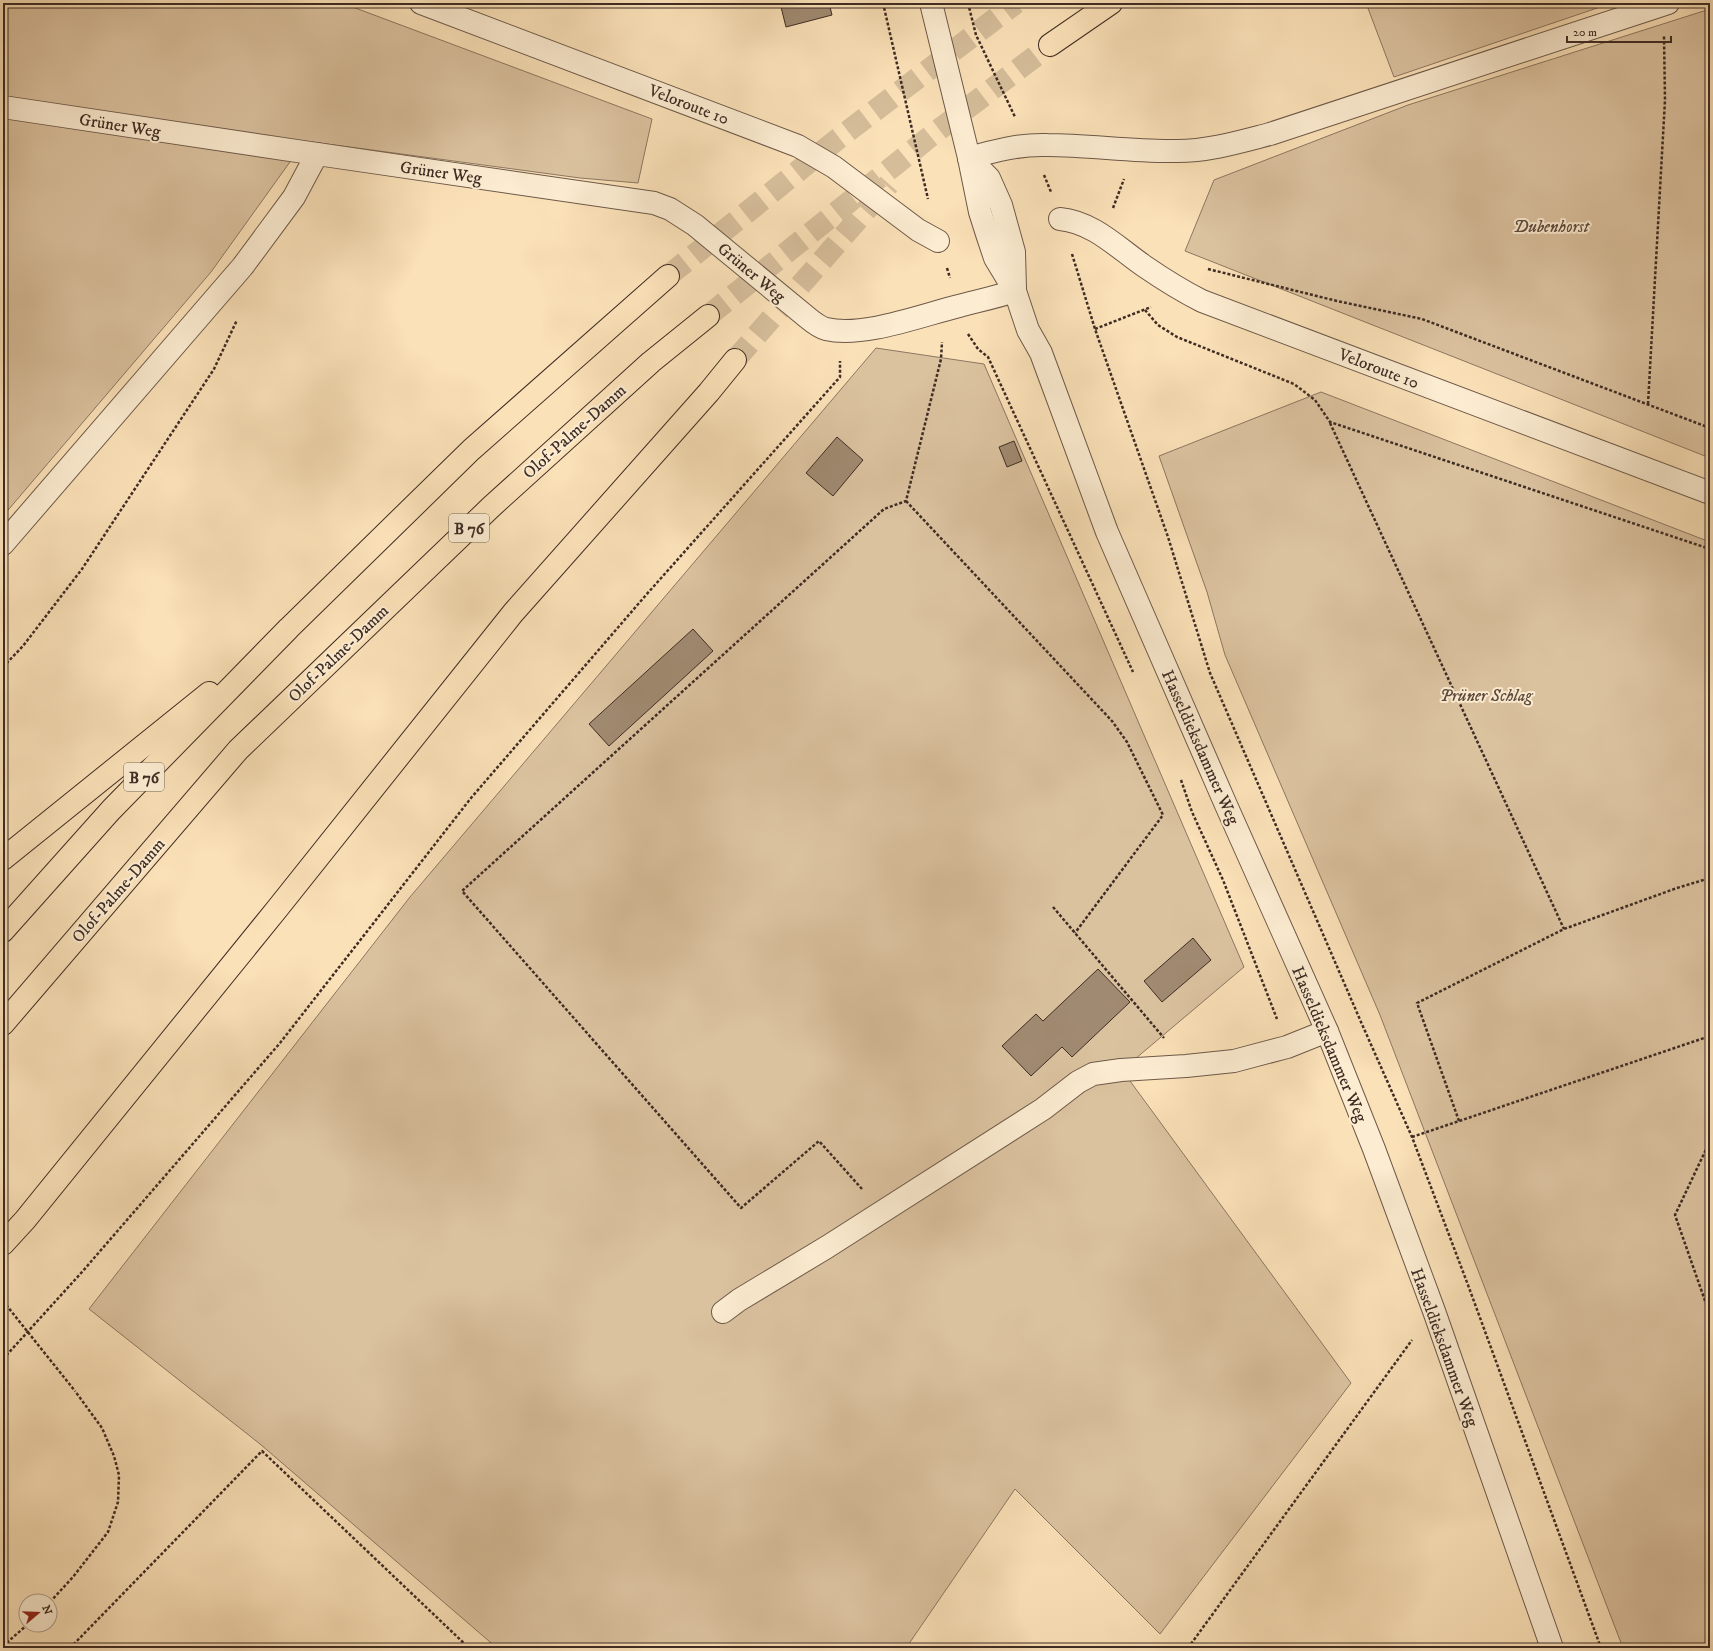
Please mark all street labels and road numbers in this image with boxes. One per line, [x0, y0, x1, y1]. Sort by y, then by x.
street label: Veloroute 10 [644, 79, 732, 130]
street label: Grüner Weg [77, 109, 163, 143]
street label: Grüner Weg [399, 156, 484, 190]
street label: Grüner Weg [713, 238, 791, 308]
street label: Veloroute 10 [1334, 343, 1422, 394]
street label: Olof-Palme-Damm [518, 379, 631, 484]
road number: B 76 [449, 514, 489, 542]
street label: Olof-Palme-Damm [284, 600, 394, 707]
street label: Hasseldieksdammer Weg [1156, 667, 1244, 829]
road number: B 76 [124, 763, 164, 791]
street label: Olof-Palme-Damm [67, 834, 170, 948]
street label: Hasseldieksdammer Weg [1286, 963, 1372, 1126]
street label: Hasseldieksdammer Weg [1405, 1265, 1483, 1430]

